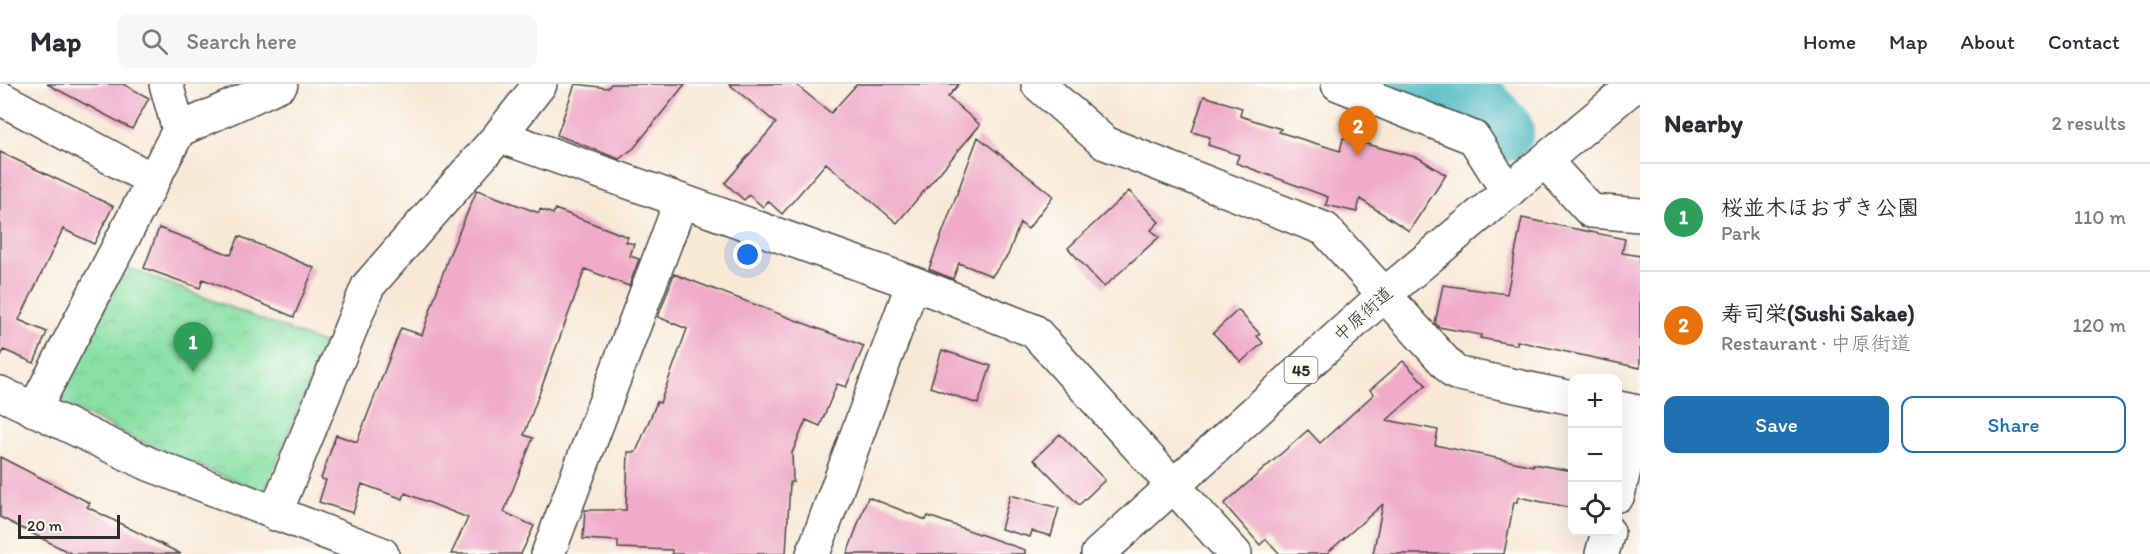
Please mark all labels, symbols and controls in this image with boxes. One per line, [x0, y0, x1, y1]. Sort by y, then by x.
search box [117, 14, 537, 68]
text: Map [30, 24, 81, 58]
icon: search [138, 25, 171, 58]
text: Search here [186, 28, 297, 55]
text: Home [1803, 29, 1856, 54]
text: Map [1889, 29, 1928, 54]
text: About [1961, 29, 2015, 54]
text: Contact [2048, 29, 2120, 54]
pin: 2 [1338, 106, 1378, 156]
text: Nearby [1664, 107, 1743, 139]
text: 2 results [2052, 111, 2126, 135]
text: 桜並木ほおずき公園 [1721, 194, 1919, 221]
text: 1 [1679, 205, 1688, 229]
text: 110 m [2074, 205, 2126, 229]
text: Park [1721, 221, 1760, 245]
your location [733, 240, 762, 269]
street label: 中原街道 [1329, 282, 1397, 346]
text: 寿司栄(Sushi Sakae) [1721, 300, 1915, 327]
text: 2 [1678, 313, 1689, 337]
text: 120 m [2073, 313, 2126, 337]
pin: 1 [174, 322, 212, 372]
text: Restaurant · 中原街道 [1721, 331, 1911, 355]
road number: 45 [1284, 357, 1318, 383]
map controls [1568, 374, 1622, 536]
button: + [1568, 374, 1622, 428]
button: Save [1664, 396, 1889, 453]
button: Share [1901, 396, 2126, 453]
button: − [1568, 428, 1622, 482]
button: locate [1568, 482, 1622, 536]
scale bar [18, 512, 120, 540]
text: 20 m [27, 516, 62, 535]

